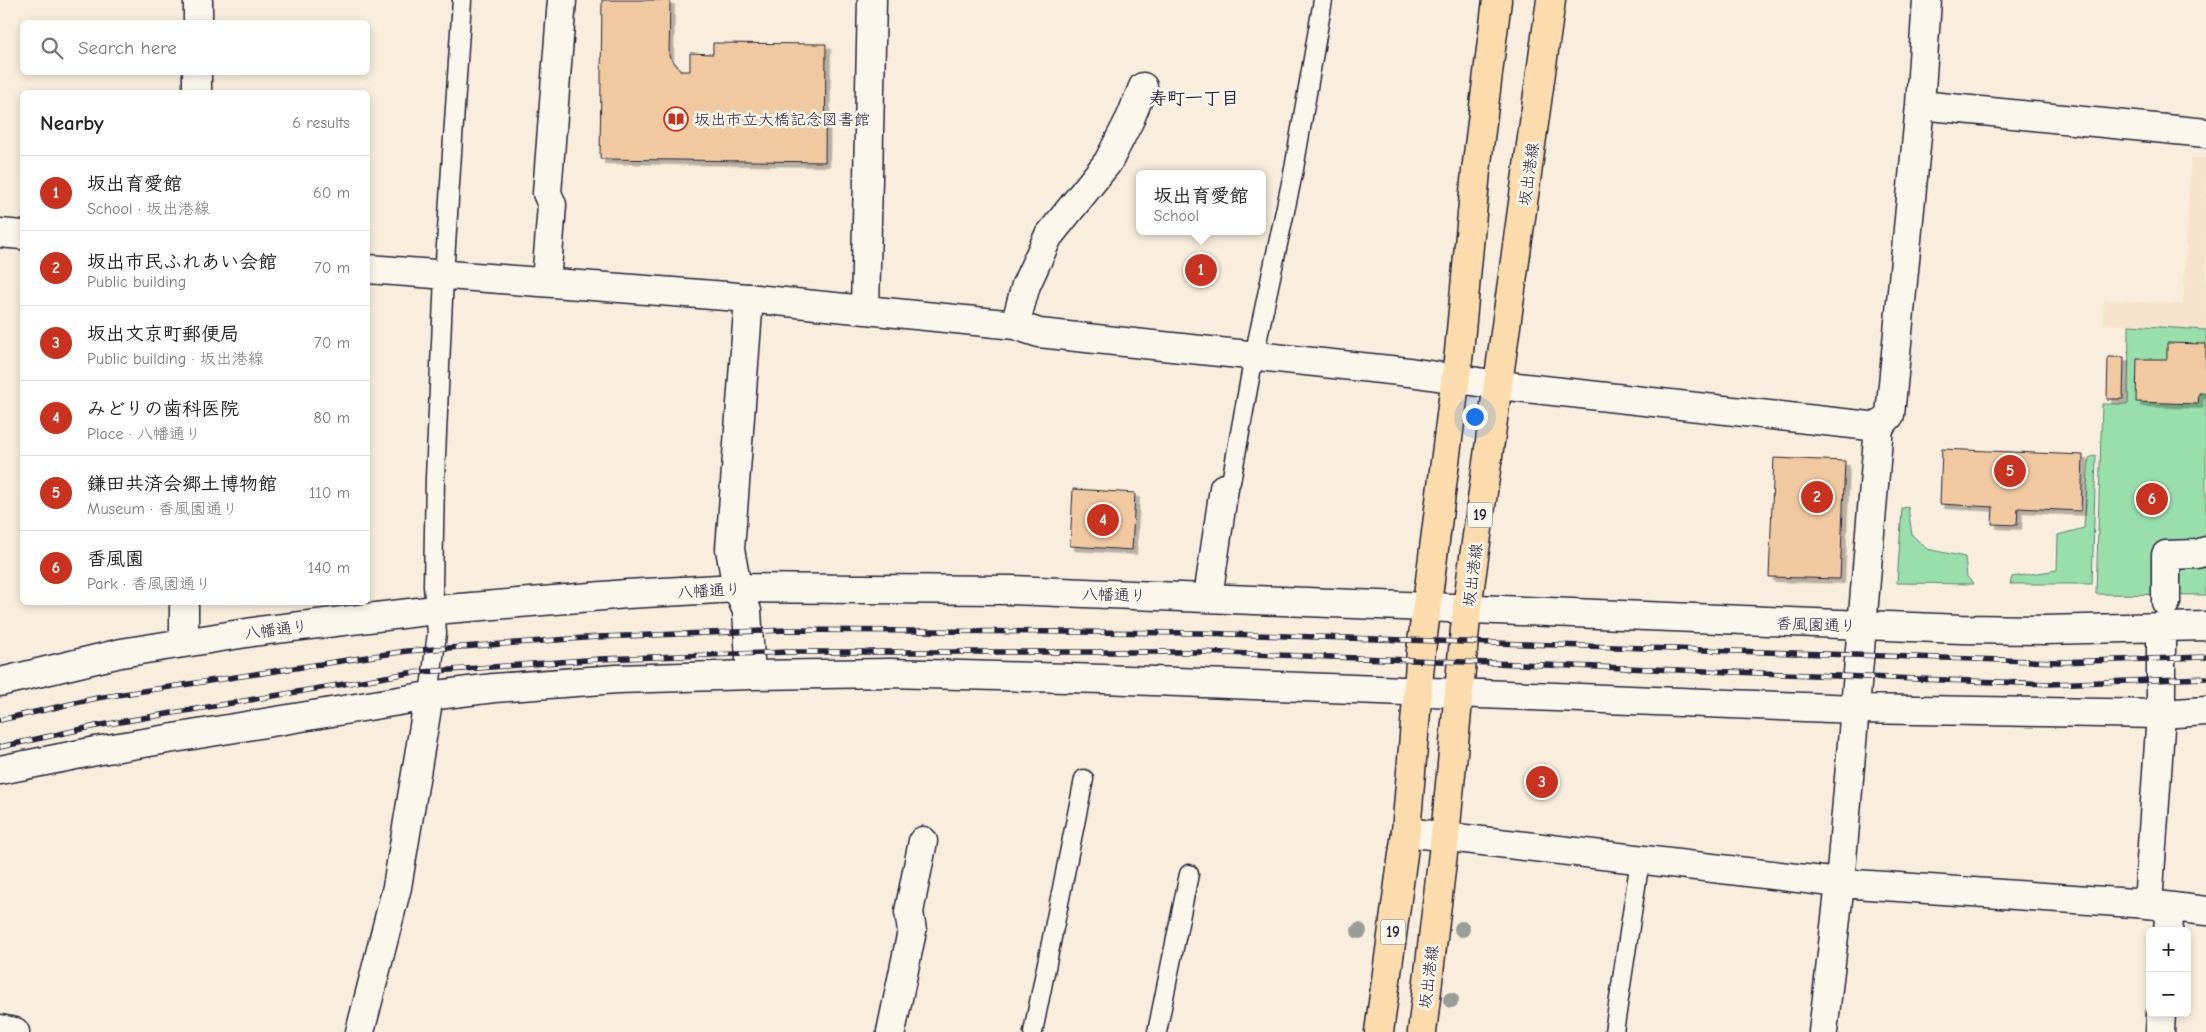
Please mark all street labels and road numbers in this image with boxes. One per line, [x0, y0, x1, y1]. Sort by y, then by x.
street label: 坂出港線 [1516, 141, 1542, 207]
road number: 19 [1468, 502, 1492, 528]
street label: 坂出港線 [1460, 542, 1486, 608]
street label: 八幡通り [677, 580, 741, 602]
street label: 八幡通り [1082, 585, 1146, 605]
street label: 香風園通り [1776, 615, 1856, 635]
street label: 八幡通り [243, 617, 309, 643]
road number: 19 [1380, 920, 1406, 944]
street label: 坂出港線 [1416, 944, 1442, 1010]

